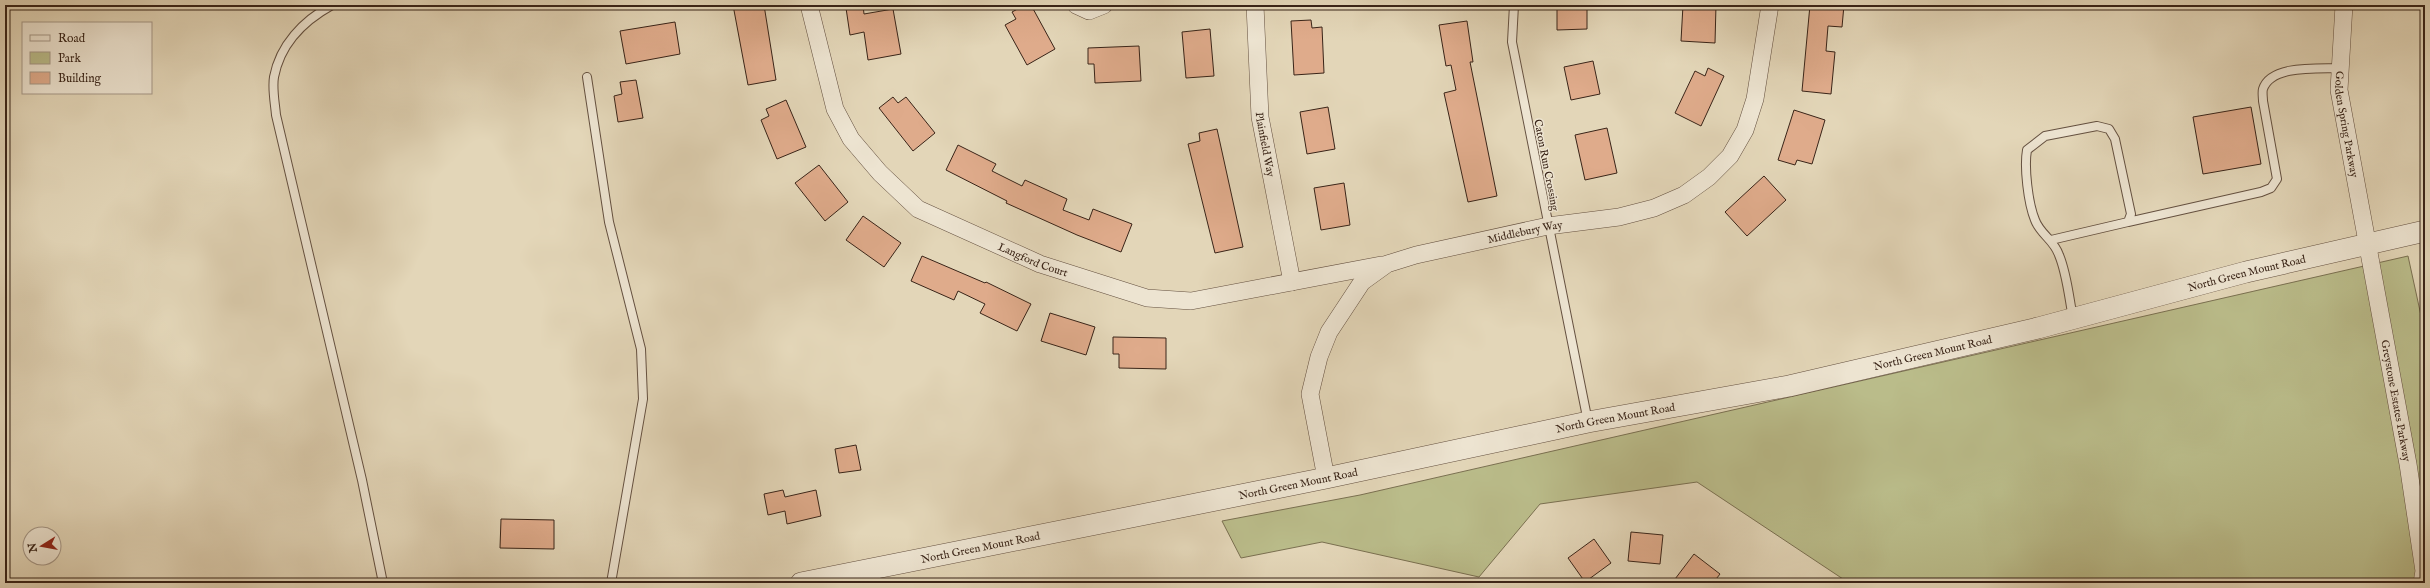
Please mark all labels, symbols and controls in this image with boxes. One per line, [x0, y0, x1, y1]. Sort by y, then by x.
legend [22, 22, 152, 94]
text: Road [58, 31, 86, 46]
text: Park [58, 51, 81, 66]
street label: Golden Spring Parkway [2331, 70, 2361, 179]
text: Building [58, 71, 102, 86]
street label: Plainfield Way [1252, 112, 1278, 179]
street label: Caton Run Crossing [1530, 118, 1562, 213]
street label: Middlebury Way [1486, 218, 1564, 247]
street label: Langford Court [996, 240, 1070, 280]
street label: North Green Mount Road [2186, 253, 2307, 295]
street label: North Green Mount Road [1872, 333, 1994, 374]
street label: Greystone Estates Parkway [2377, 339, 2414, 463]
street label: North Green Mount Road [1555, 401, 1676, 437]
street label: North Green Mount Road [1238, 465, 1359, 503]
north arrow [22, 526, 62, 566]
street label: North Green Mount Road [920, 529, 1042, 567]
text: N [25, 541, 41, 555]

